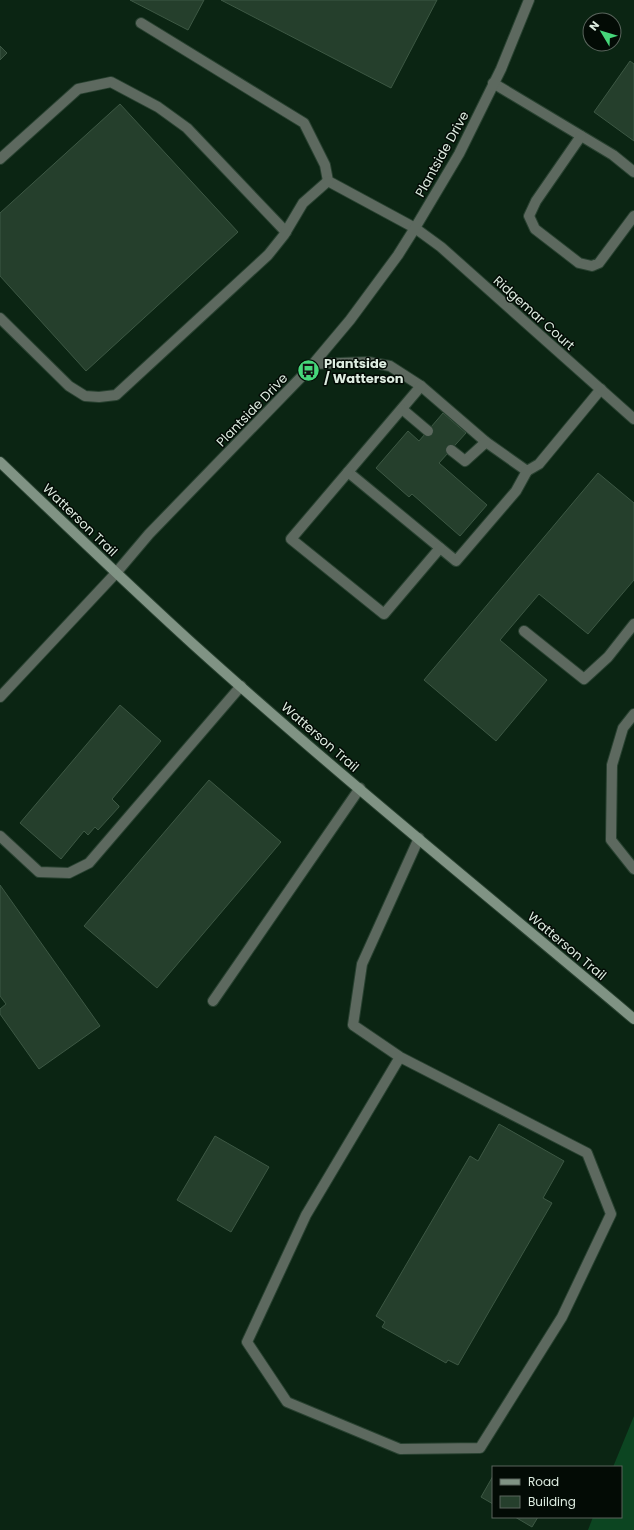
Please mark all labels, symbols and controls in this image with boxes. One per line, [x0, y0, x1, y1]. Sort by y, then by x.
north arrow [582, 12, 622, 52]
text: N [585, 18, 603, 34]
street label: Plantside Drive [411, 108, 473, 200]
street label: Ridgemar Court [489, 271, 579, 355]
place label: Plantside / Watterson [324, 354, 404, 388]
bus stop icon: Plantside / Watterson [295, 357, 321, 383]
street label: Plantside Drive [212, 369, 292, 451]
street label: Watterson Trail [38, 479, 122, 561]
street label: Watterson Trail [277, 698, 363, 776]
street label: Watterson Trail [523, 907, 611, 985]
legend [492, 1466, 622, 1518]
text: Road [528, 1473, 559, 1490]
text: Building [528, 1493, 576, 1510]

